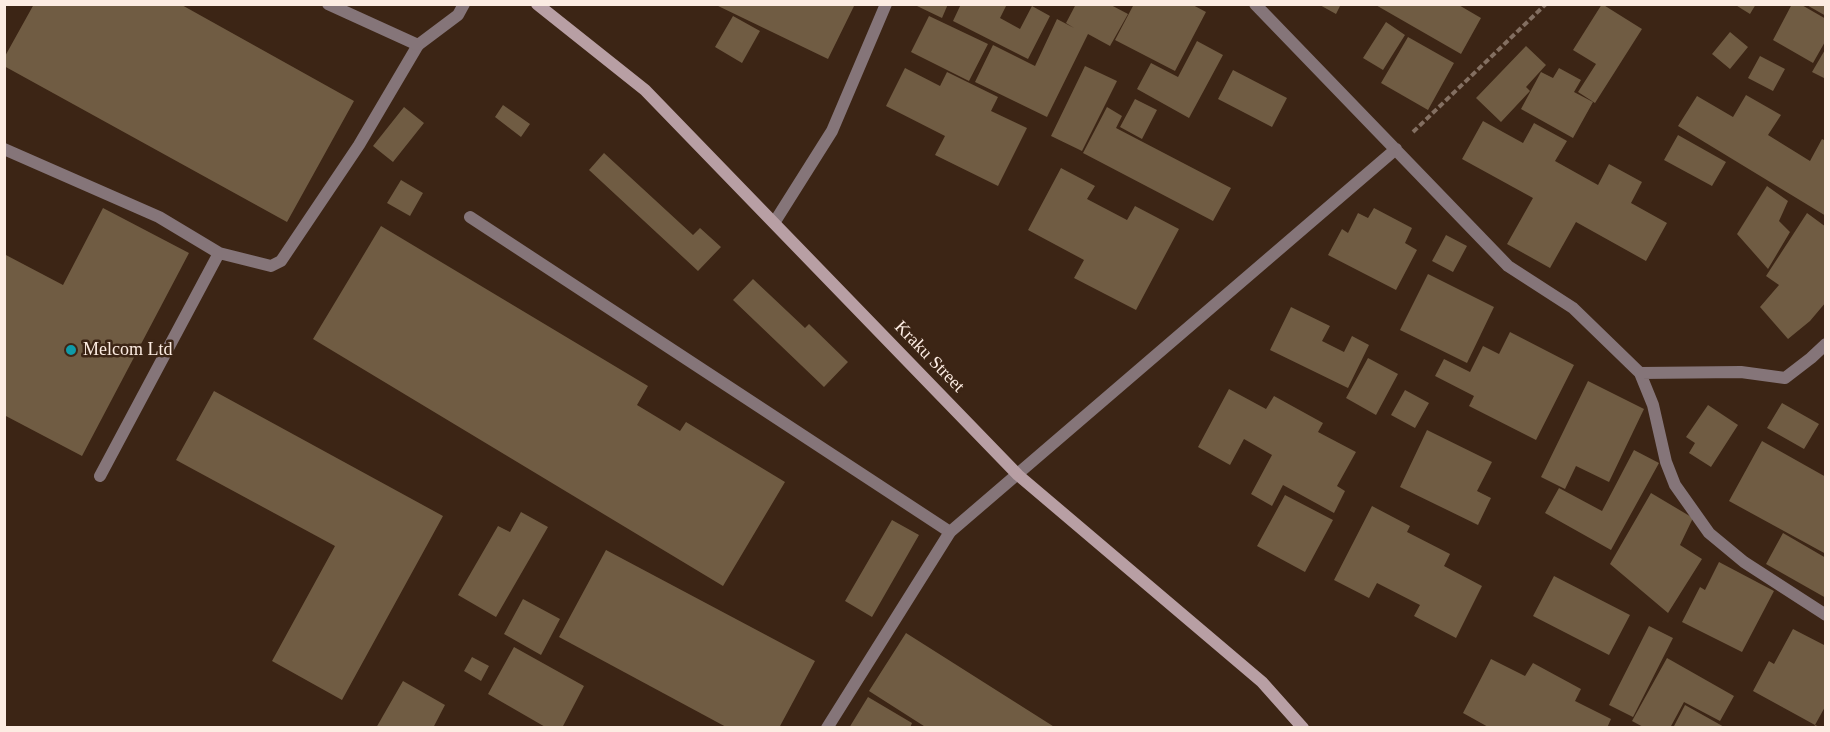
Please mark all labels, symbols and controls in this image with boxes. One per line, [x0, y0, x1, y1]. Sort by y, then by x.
street label: Kraku Street [889, 317, 969, 397]
place label: Melcom Ltd [83, 339, 172, 361]
marker: Melcom Ltd [64, 343, 78, 357]

